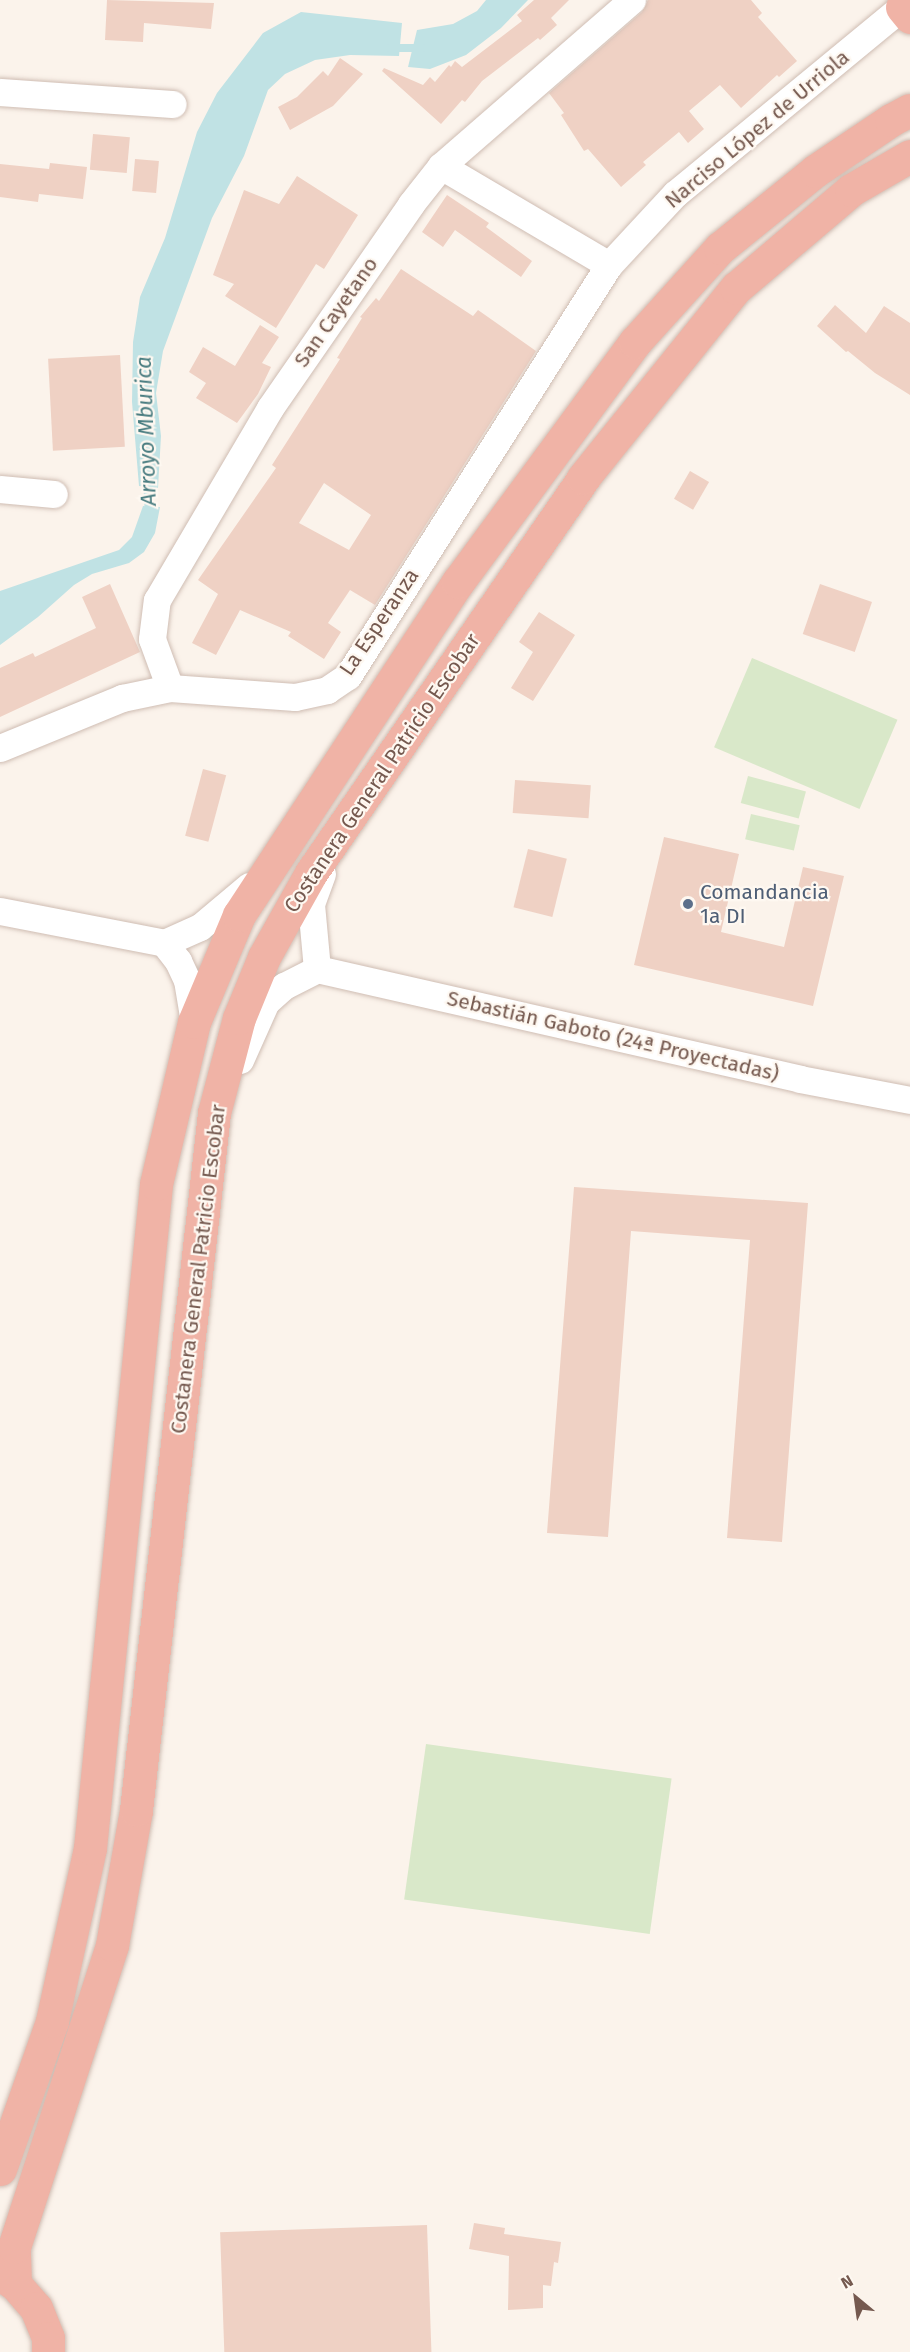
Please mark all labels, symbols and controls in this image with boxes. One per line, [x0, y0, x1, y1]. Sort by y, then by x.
street label: Narciso López de Urriola [660, 44, 854, 214]
street label: San Cayetano [289, 252, 383, 372]
water label: Arroyo Mburica [130, 356, 162, 506]
street label: La Esperanza [334, 564, 424, 680]
street label: Costanera General Patricio Escobar [279, 628, 485, 918]
place label: Comandancia 1a DI [700, 879, 829, 929]
marker: Comandancia 1a DI [681, 897, 695, 911]
street label: Sebastián Gaboto (24ª Proyectadas) [445, 986, 781, 1086]
street label: Costanera General Patricio Escobar [165, 1103, 231, 1435]
north arrow [826, 2268, 886, 2328]
text: N [838, 2271, 856, 2293]

